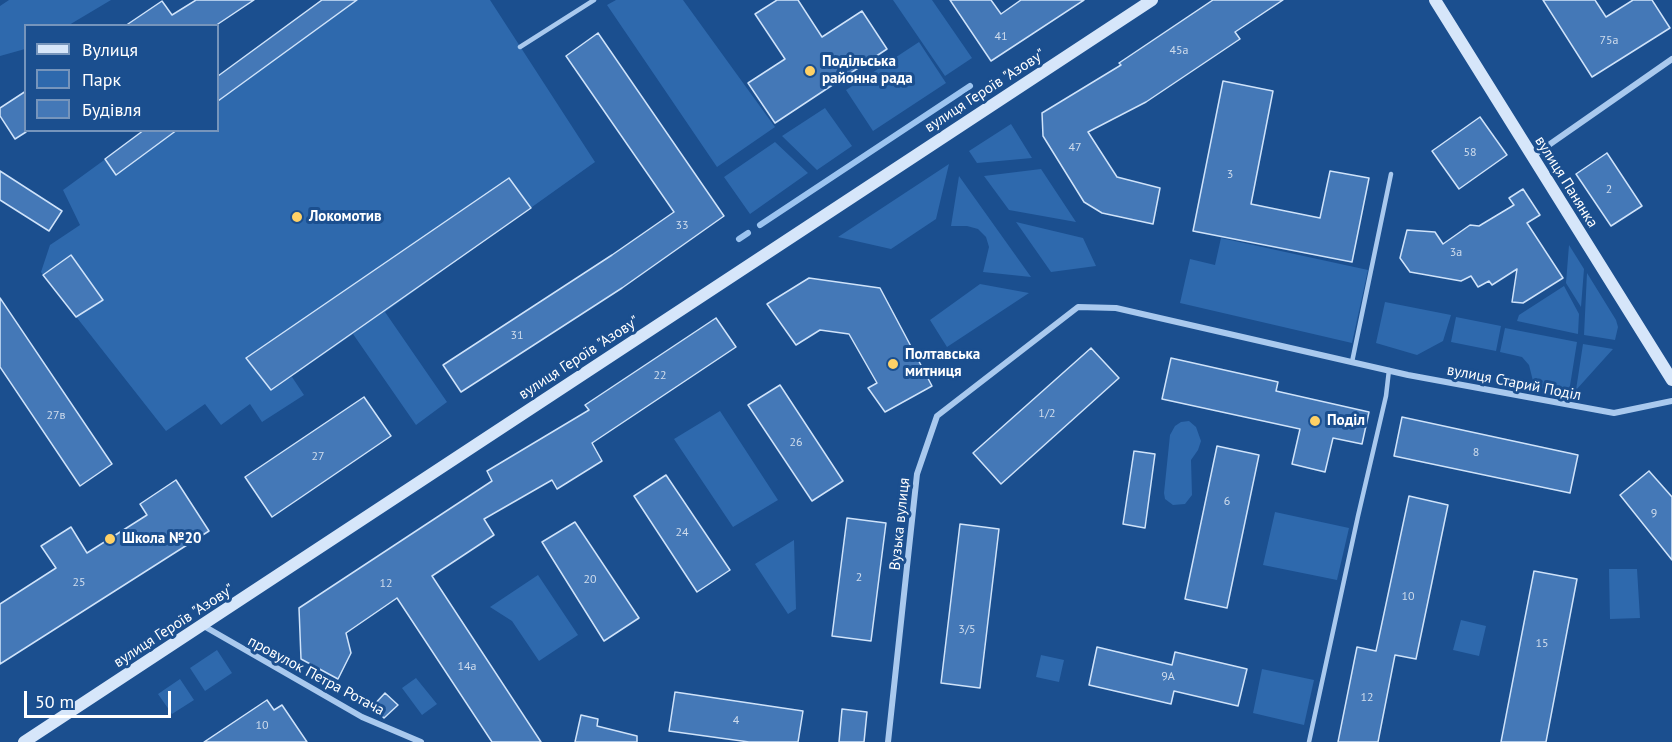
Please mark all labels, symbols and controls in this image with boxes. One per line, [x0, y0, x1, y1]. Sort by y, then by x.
legend [24, 24, 219, 132]
house number: 41 [994, 30, 1008, 44]
house number: 75а [1599, 34, 1619, 48]
text: Вулиця [82, 38, 138, 61]
house number: 45а [1169, 44, 1189, 58]
street label: вулиця Героїв "Азову" [921, 45, 1049, 137]
place label: Подільська районна рада [822, 53, 913, 88]
marker: Подільська районна рада [803, 64, 817, 78]
text: Парк [82, 68, 121, 91]
text: Будівля [82, 98, 141, 121]
street label: вулиця Панянка [1531, 133, 1601, 231]
house number: 47 [1068, 141, 1082, 155]
house number: 58 [1463, 146, 1477, 160]
house number: 3 [1227, 168, 1233, 182]
house number: 2 [1606, 183, 1612, 197]
place label: Локомотив [309, 208, 382, 226]
marker: Локомотив [290, 210, 304, 224]
house number: 33 [675, 219, 689, 233]
house number: 3а [1450, 246, 1462, 260]
street label: вулиця Героїв "Азову" [515, 312, 643, 404]
house number: 31 [510, 329, 524, 343]
place label: Полтавська митниця [905, 346, 980, 381]
marker: Полтавська митниця [886, 357, 900, 371]
street label: вулиця Старий Поділ [1445, 361, 1583, 405]
house number: 22 [653, 369, 667, 383]
house number: 1/2 [1038, 407, 1056, 421]
house number: 27в [46, 409, 66, 423]
place label: Поділ [1327, 412, 1365, 430]
marker: Поділ [1308, 414, 1322, 428]
house number: 26 [789, 436, 803, 450]
house number: 8 [1473, 446, 1479, 460]
house number: 27 [311, 450, 325, 464]
street label: Вузька вулиця [886, 477, 914, 571]
house number: 6 [1224, 495, 1230, 509]
house number: 9 [1651, 507, 1657, 521]
house number: 24 [675, 526, 689, 540]
place label: Школа №20 [122, 530, 201, 548]
marker: Школа №20 [103, 532, 117, 546]
house number: 2 [856, 571, 862, 585]
house number: 20 [583, 573, 597, 587]
house number: 25 [72, 576, 86, 590]
house number: 12 [379, 577, 393, 591]
street label: вулиця Героїв "Азову" [110, 580, 238, 672]
house number: 10 [1401, 590, 1415, 604]
house number: 3/5 [958, 623, 976, 637]
street label: провулок Петра Ротача [245, 632, 387, 720]
house number: 15 [1535, 637, 1549, 651]
house number: 14а [457, 660, 477, 674]
house number: 9А [1161, 670, 1175, 684]
scale bar [27, 679, 174, 717]
text: 50 m [35, 690, 74, 713]
house number: 12 [1360, 691, 1374, 705]
house number: 4 [733, 714, 739, 728]
house number: 10 [255, 719, 269, 733]

